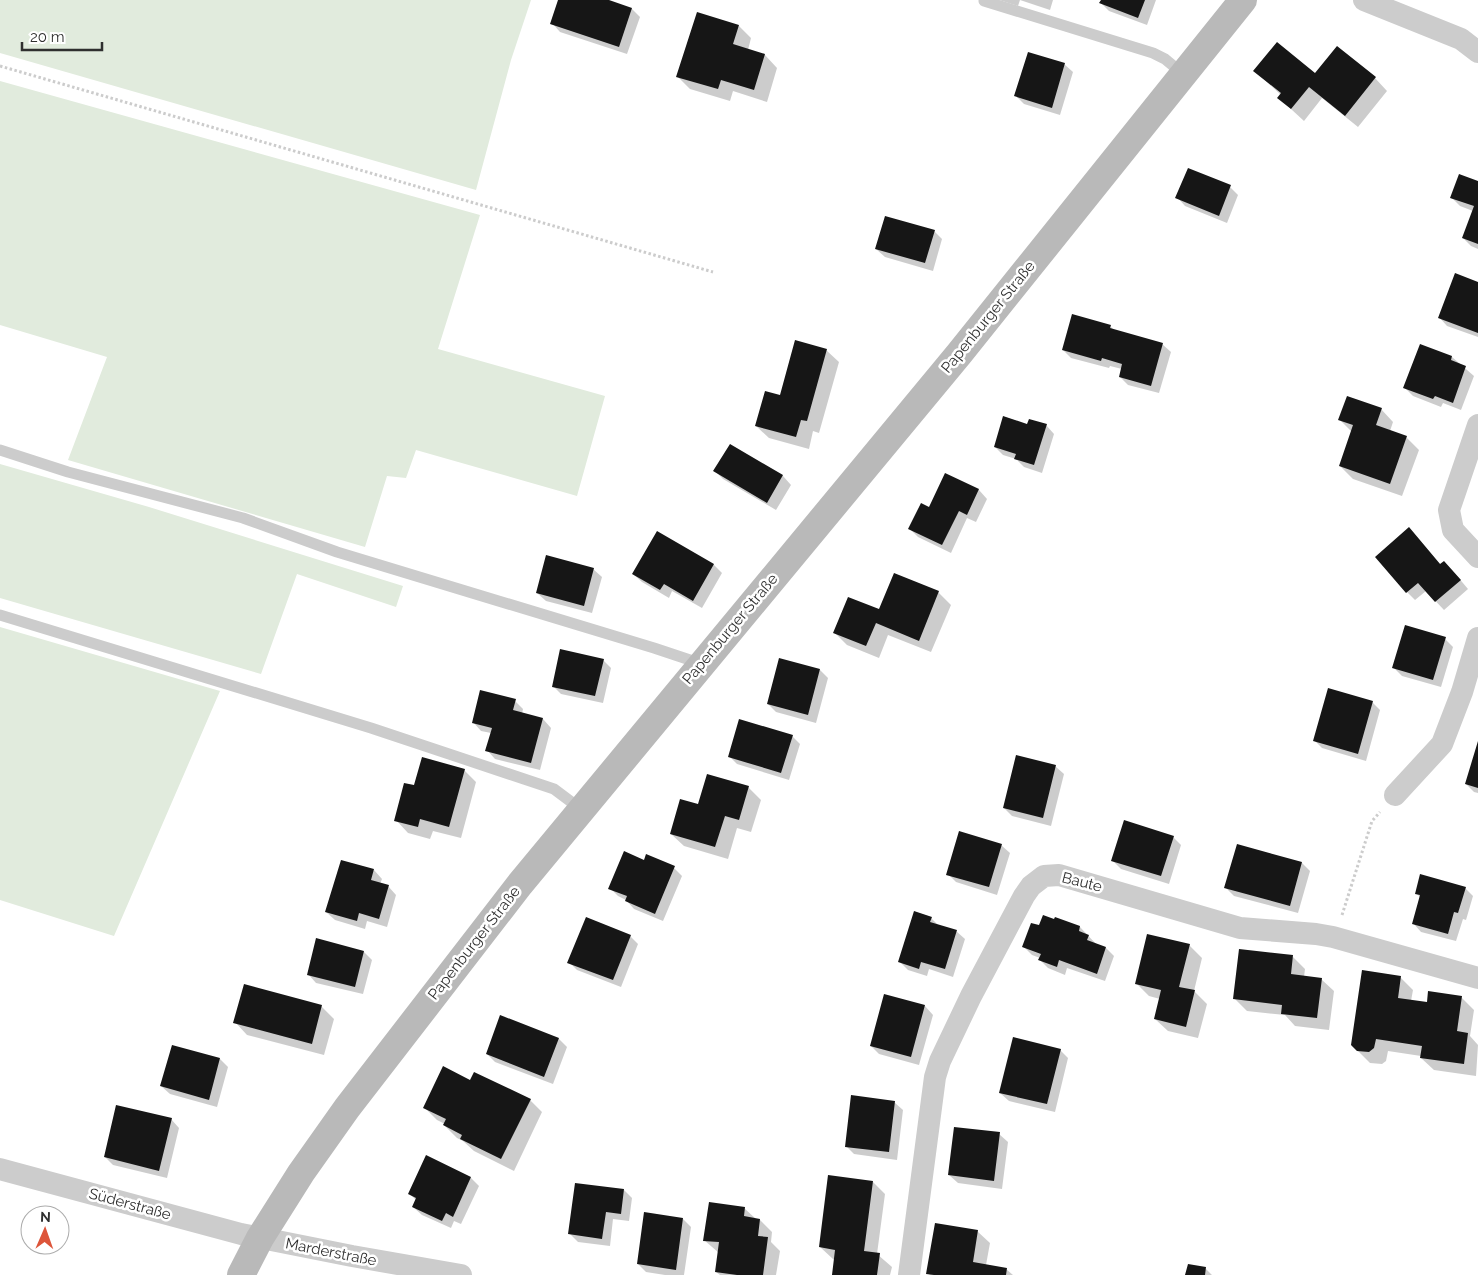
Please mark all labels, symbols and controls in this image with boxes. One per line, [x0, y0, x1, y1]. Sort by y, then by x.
scale bar [22, 20, 102, 52]
text: 20 m [30, 28, 65, 46]
street label: Papenburger Straße [937, 257, 1039, 377]
street label: Papenburger Straße [679, 570, 782, 688]
street label: Baute [1060, 868, 1104, 896]
street label: Papenburger Straße [424, 883, 524, 1003]
street label: Süderstraße [87, 1184, 173, 1224]
north arrow [20, 1205, 70, 1255]
text: N [40, 1209, 51, 1225]
street label: Marderstraße [284, 1234, 378, 1270]

